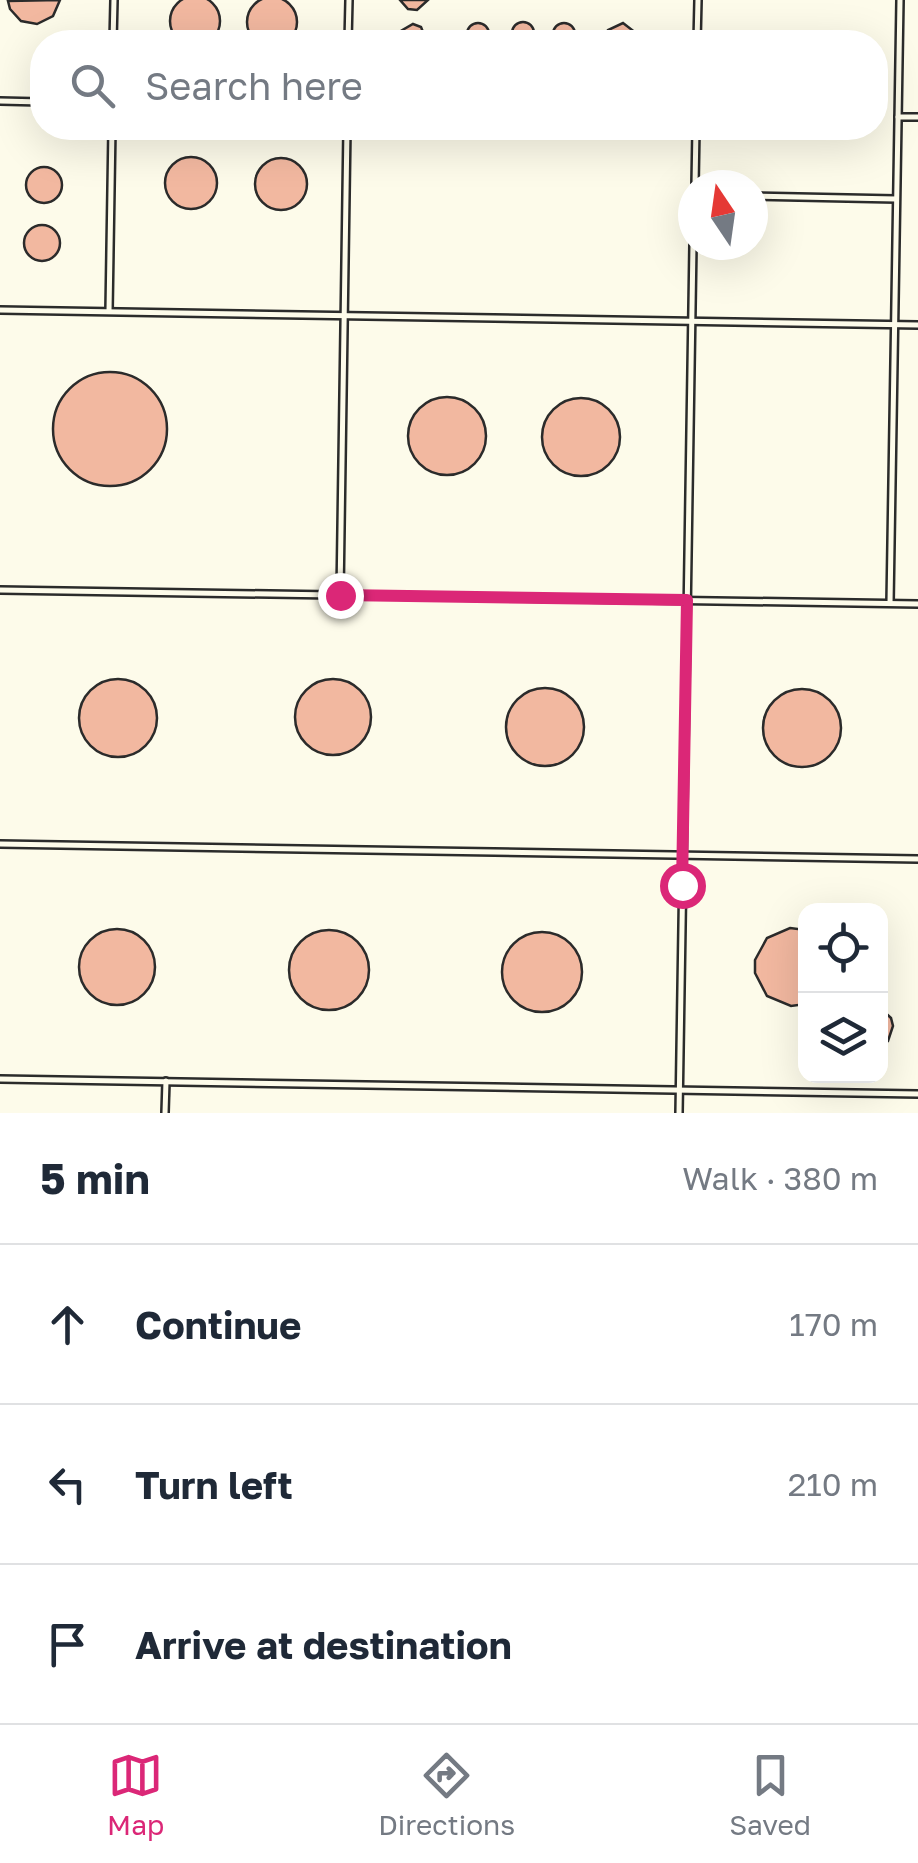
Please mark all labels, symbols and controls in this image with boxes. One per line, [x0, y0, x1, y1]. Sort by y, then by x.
search box [30, 30, 888, 140]
icon: search [65, 58, 120, 113]
text: Search here [145, 63, 363, 108]
north arrow [678, 170, 768, 260]
route end [318, 573, 364, 619]
route start [660, 863, 706, 909]
map controls [798, 903, 888, 1083]
button: locate [798, 903, 888, 993]
button: layers [798, 993, 888, 1083]
text: 5 min [40, 1153, 150, 1203]
text: Walk · 380 m [682, 1159, 878, 1197]
icon: ahead [40, 1297, 95, 1352]
text: Continue [135, 1302, 301, 1347]
text: 170 m [789, 1305, 878, 1343]
icon: left [40, 1457, 95, 1512]
text: Turn left [135, 1462, 293, 1507]
text: 210 m [788, 1465, 878, 1503]
icon: arrive [40, 1617, 95, 1672]
text: Arrive at destination [135, 1622, 512, 1667]
tab: Map [107, 1748, 164, 1841]
tab: Directions [378, 1748, 515, 1841]
tab: Saved [729, 1748, 811, 1841]

